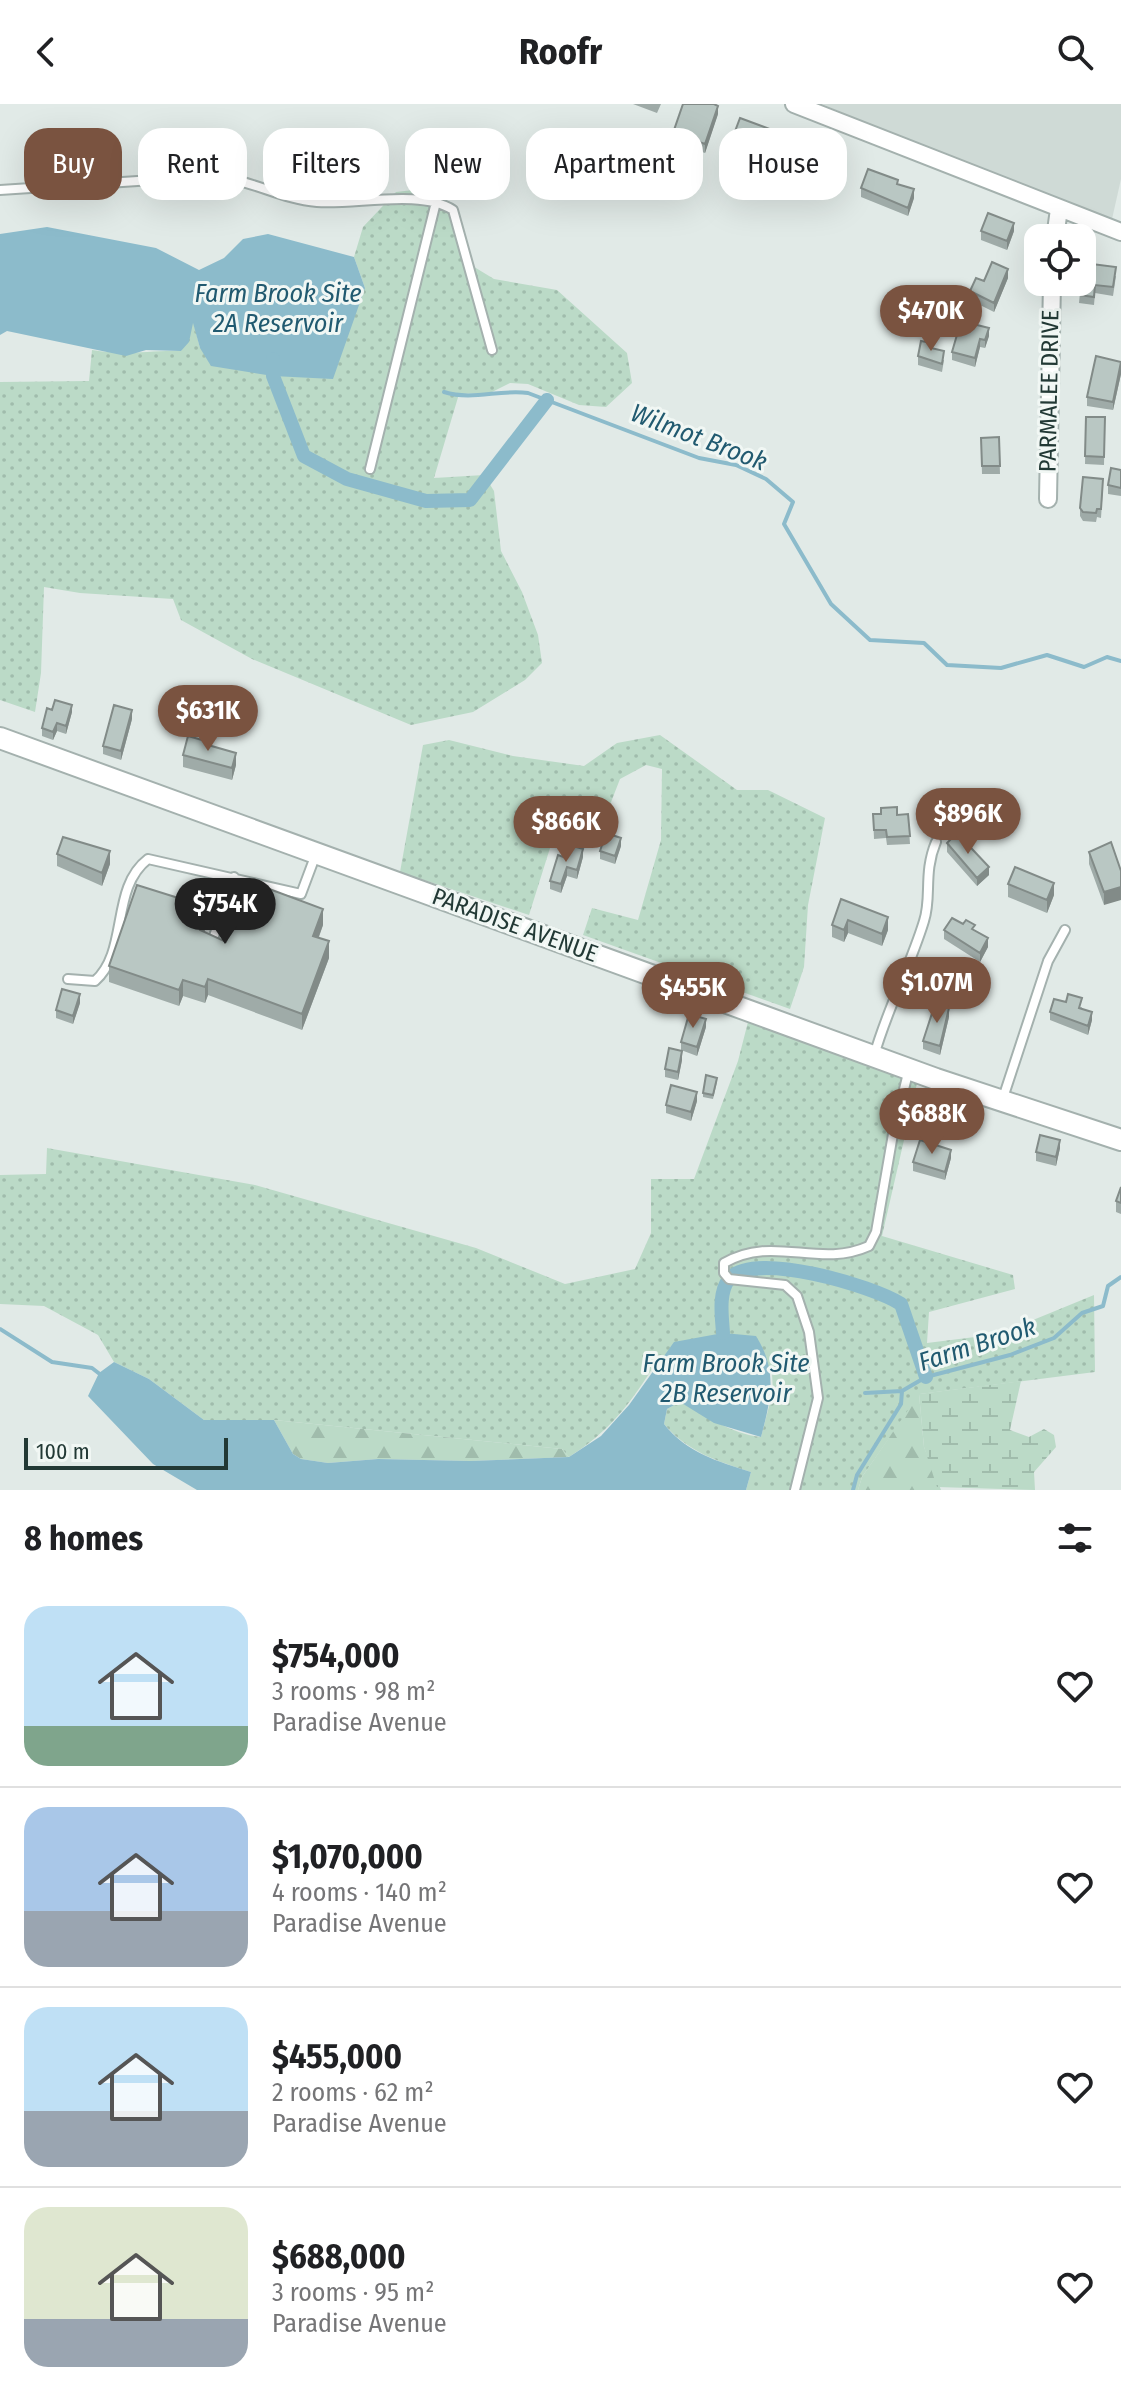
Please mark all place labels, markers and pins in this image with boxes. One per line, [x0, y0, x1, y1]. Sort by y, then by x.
pin: $470K [875, 285, 987, 353]
pin: $631K [152, 685, 264, 753]
pin: $896K [912, 788, 1024, 856]
pin: $866K [510, 796, 622, 864]
pin: $754K [169, 878, 281, 946]
pin: $1.07M [872, 957, 1002, 1025]
pin: $455K [637, 962, 749, 1030]
pin: $688K [876, 1088, 988, 1156]

